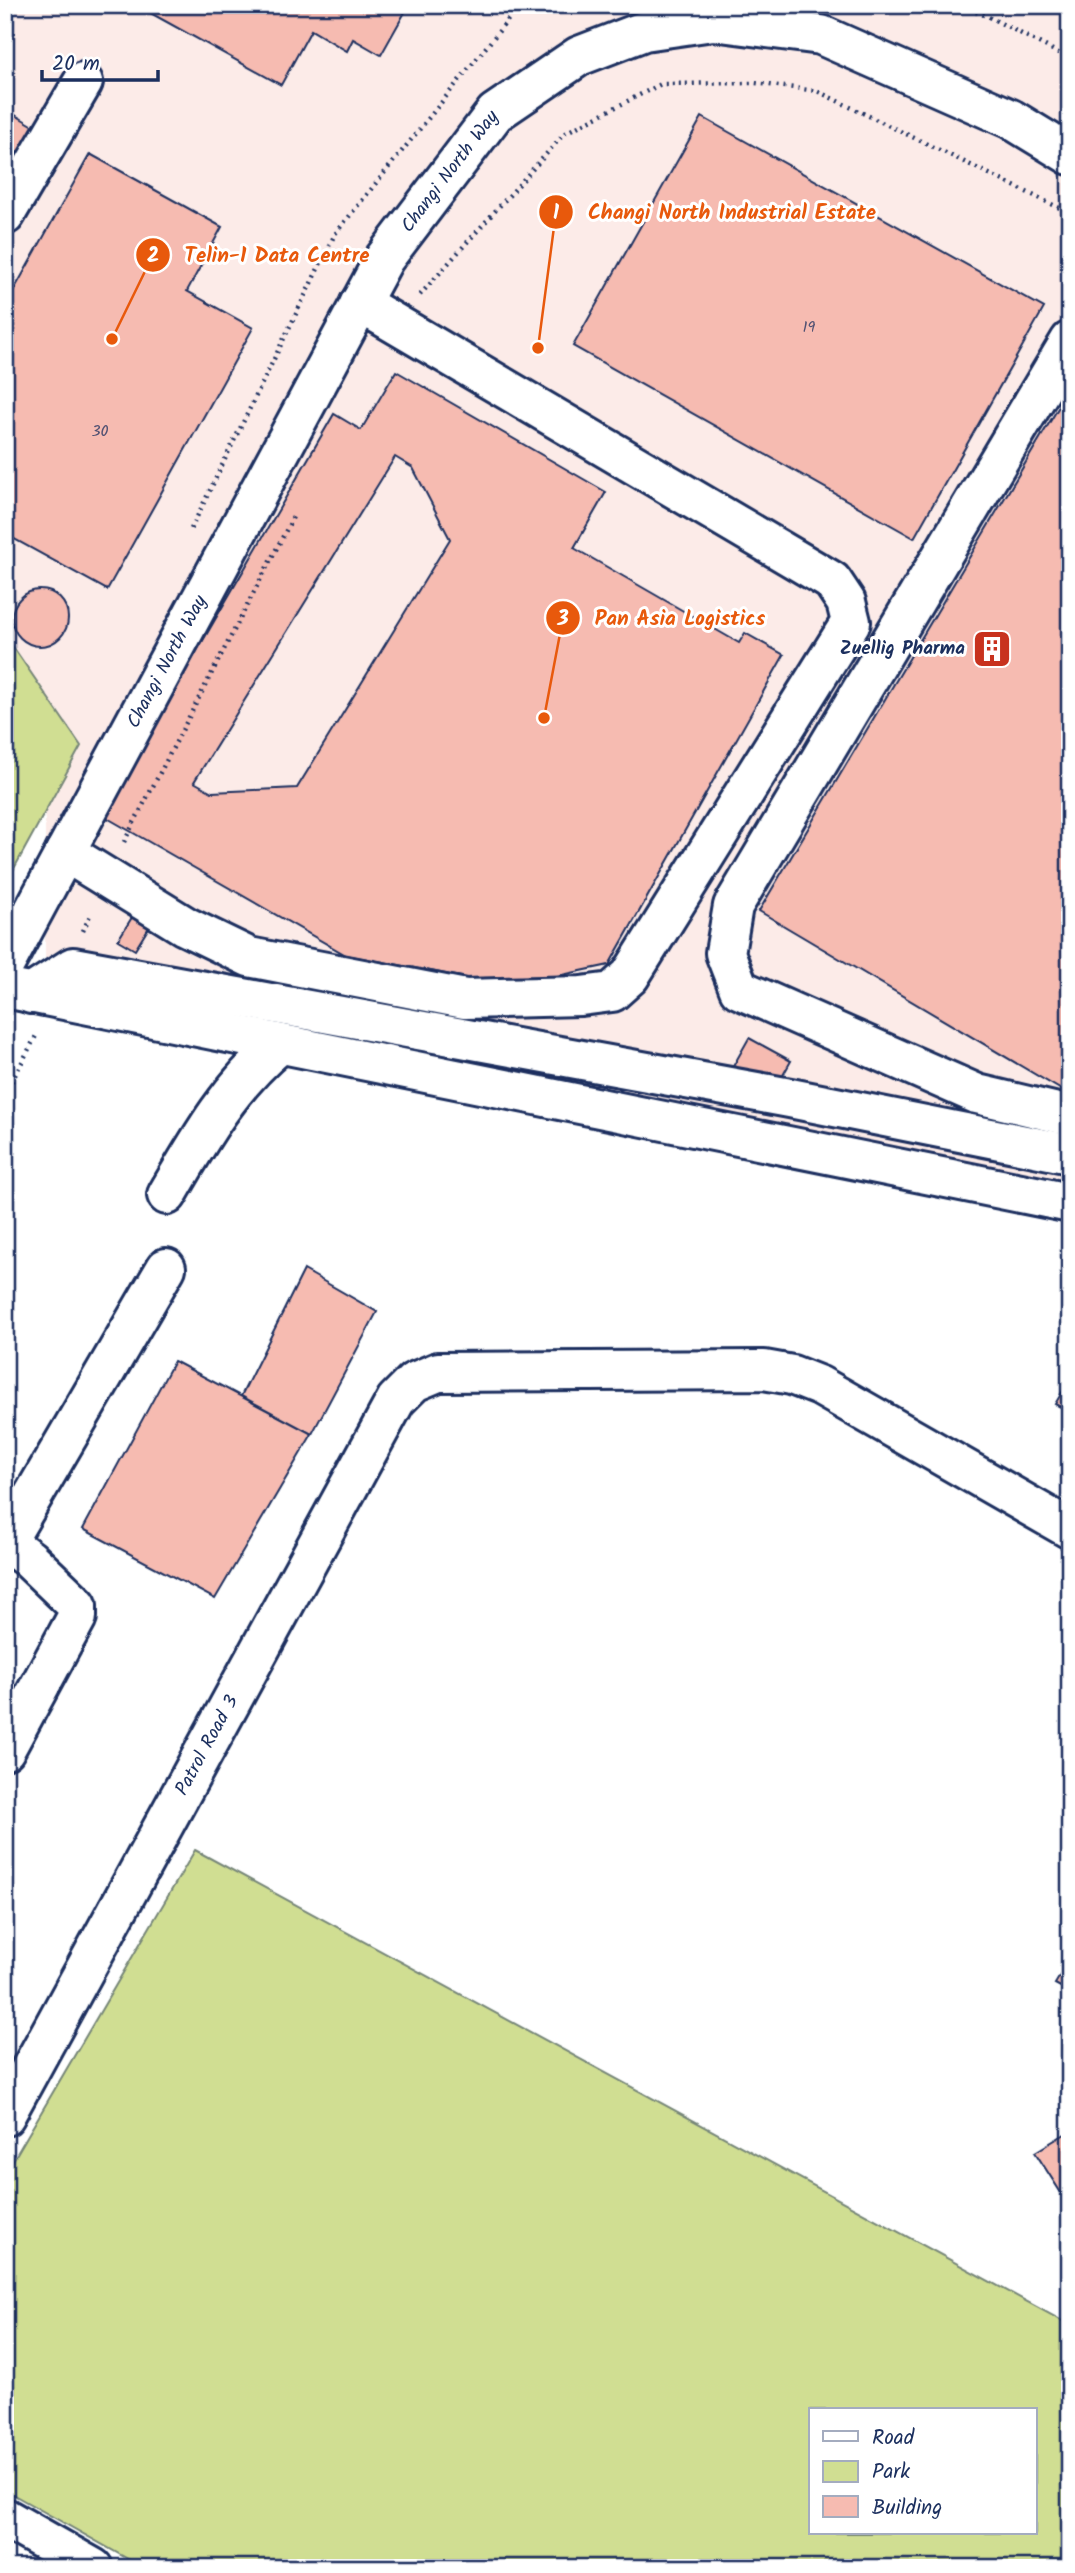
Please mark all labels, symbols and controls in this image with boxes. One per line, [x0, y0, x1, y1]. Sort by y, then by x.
scale bar [42, 38, 158, 82]
text: 20 m [52, 48, 100, 81]
street label: Changi North Way [394, 103, 508, 240]
callout: Changi North Industrial Estate [539, 191, 890, 233]
text: 1 [553, 197, 560, 230]
text: Changi North Industrial Estate [588, 197, 876, 230]
callout: Telin-1 Data Centre [136, 234, 384, 276]
text: 2 [147, 240, 159, 273]
text: Telin-1 Data Centre [184, 240, 370, 273]
house number: 19 [803, 315, 816, 340]
house number: 30 [91, 419, 109, 444]
street label: Changi North Way [119, 589, 216, 734]
callout: Pan Asia Logistics [546, 597, 780, 639]
text: 3 [556, 603, 569, 636]
text: Pan Asia Logistics [595, 603, 766, 636]
building icon: Zuellig Pharma [971, 628, 1013, 670]
place label: Zuellig Pharma [840, 634, 965, 664]
street label: Patrol Road 3 [168, 1690, 247, 1801]
legend [809, 2408, 1036, 2534]
text: Road [872, 2422, 915, 2455]
text: Park [872, 2456, 910, 2489]
text: Building [872, 2492, 942, 2525]

